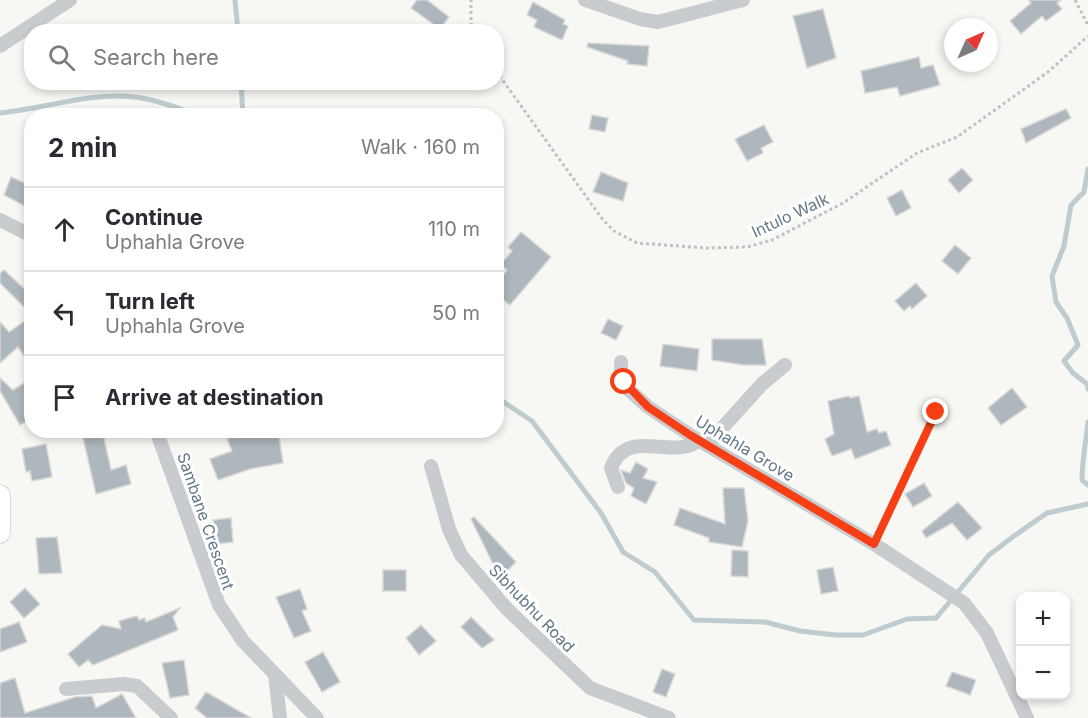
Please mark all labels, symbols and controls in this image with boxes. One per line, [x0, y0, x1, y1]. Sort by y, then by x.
north arrow [944, 18, 998, 72]
search box [24, 24, 504, 90]
icon: search [45, 41, 78, 74]
text: Search here [93, 44, 219, 70]
text: 2 min [48, 132, 118, 163]
text: Walk · 160 m [361, 135, 480, 159]
street label: Intulo Walk [748, 188, 832, 242]
text: Continue [105, 204, 203, 230]
icon: ahead [48, 213, 81, 246]
text: 110 m [428, 217, 480, 241]
text: Uphahla Grove [105, 230, 245, 254]
text: Turn left [105, 288, 195, 314]
icon: left [48, 297, 81, 330]
text: 50 m [432, 301, 480, 325]
text: Uphahla Grove [105, 314, 245, 338]
route start [610, 368, 636, 394]
icon: arrive [48, 381, 81, 414]
text: Arrive at destination [105, 384, 324, 410]
route end [922, 398, 948, 424]
street label: Uphahla Grove [692, 411, 798, 485]
street label: Sambane Crescent [173, 450, 239, 592]
street label: Sibhubhu Road [485, 560, 579, 656]
map controls [1016, 592, 1070, 700]
button: + [1016, 592, 1070, 646]
button: − [1016, 646, 1070, 700]

